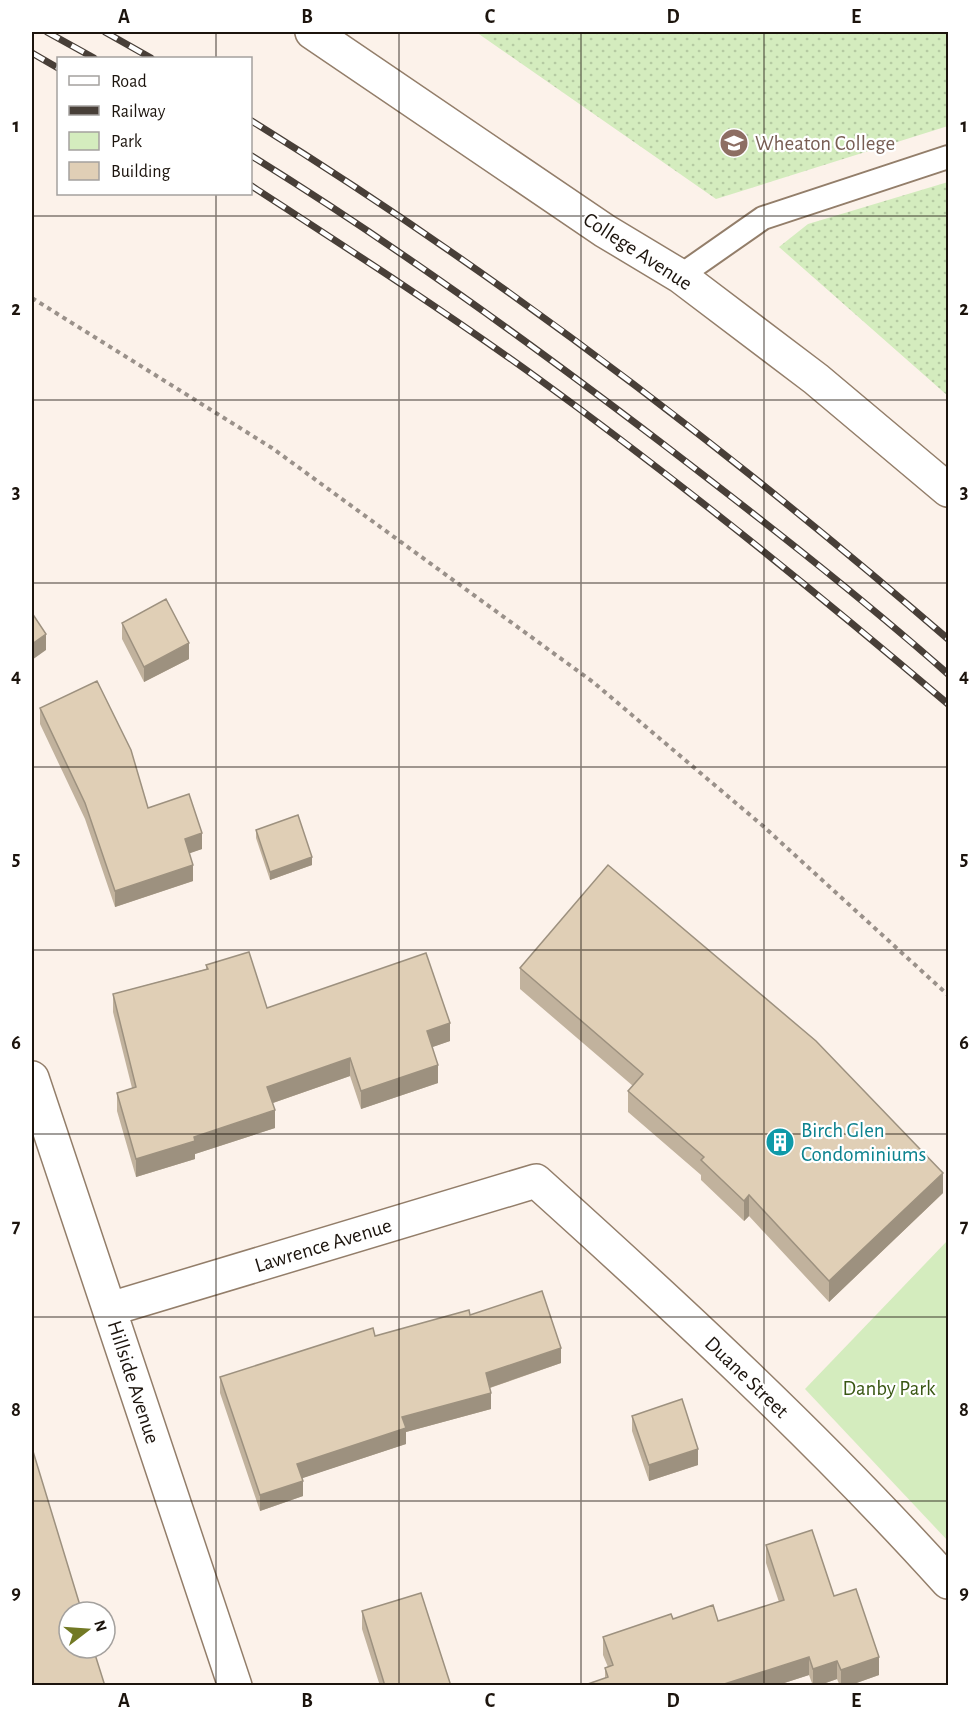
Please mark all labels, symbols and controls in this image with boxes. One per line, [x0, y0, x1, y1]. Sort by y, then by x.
text: A [118, 7, 130, 27]
text: B [301, 7, 313, 27]
text: C [485, 7, 496, 27]
text: D [666, 7, 680, 27]
text: E [851, 7, 861, 27]
legend [57, 57, 252, 195]
text: Road [111, 73, 147, 91]
text: Railway [111, 103, 166, 121]
text: 1 [12, 116, 20, 136]
text: 1 [960, 116, 968, 136]
school or university icon: Wheaton College [718, 127, 750, 159]
text: Park [111, 133, 143, 151]
place label: Wheaton College [755, 133, 895, 154]
text: Building [111, 163, 171, 181]
street label: College Avenue [579, 209, 696, 294]
text: 2 [11, 299, 21, 319]
text: 2 [959, 299, 969, 319]
text: 3 [12, 482, 20, 502]
text: 3 [960, 482, 968, 502]
text: 4 [11, 666, 21, 686]
text: 4 [959, 666, 969, 686]
text: 5 [12, 849, 20, 869]
text: 5 [960, 849, 968, 869]
text: 6 [11, 1033, 21, 1053]
text: 6 [959, 1033, 969, 1053]
place label: Birch Glen Condominiums [801, 1120, 926, 1165]
building icon: Birch Glen Condominiums [764, 1126, 796, 1158]
street label: Lawrence Avenue [252, 1215, 394, 1276]
text: 7 [12, 1216, 21, 1236]
text: 7 [960, 1216, 969, 1236]
street label: Hillside Avenue [104, 1318, 163, 1446]
street label: Duane Street [701, 1333, 793, 1422]
park label: Danby Park [842, 1378, 936, 1399]
text: 8 [11, 1400, 21, 1420]
text: 8 [959, 1400, 969, 1420]
text: 9 [11, 1583, 21, 1603]
text: 9 [959, 1583, 969, 1603]
north arrow [57, 1600, 117, 1660]
text: N [91, 1618, 110, 1634]
text: A [118, 1691, 130, 1711]
text: B [301, 1691, 313, 1711]
text: C [485, 1691, 496, 1711]
text: D [666, 1691, 680, 1711]
text: E [851, 1691, 861, 1711]

